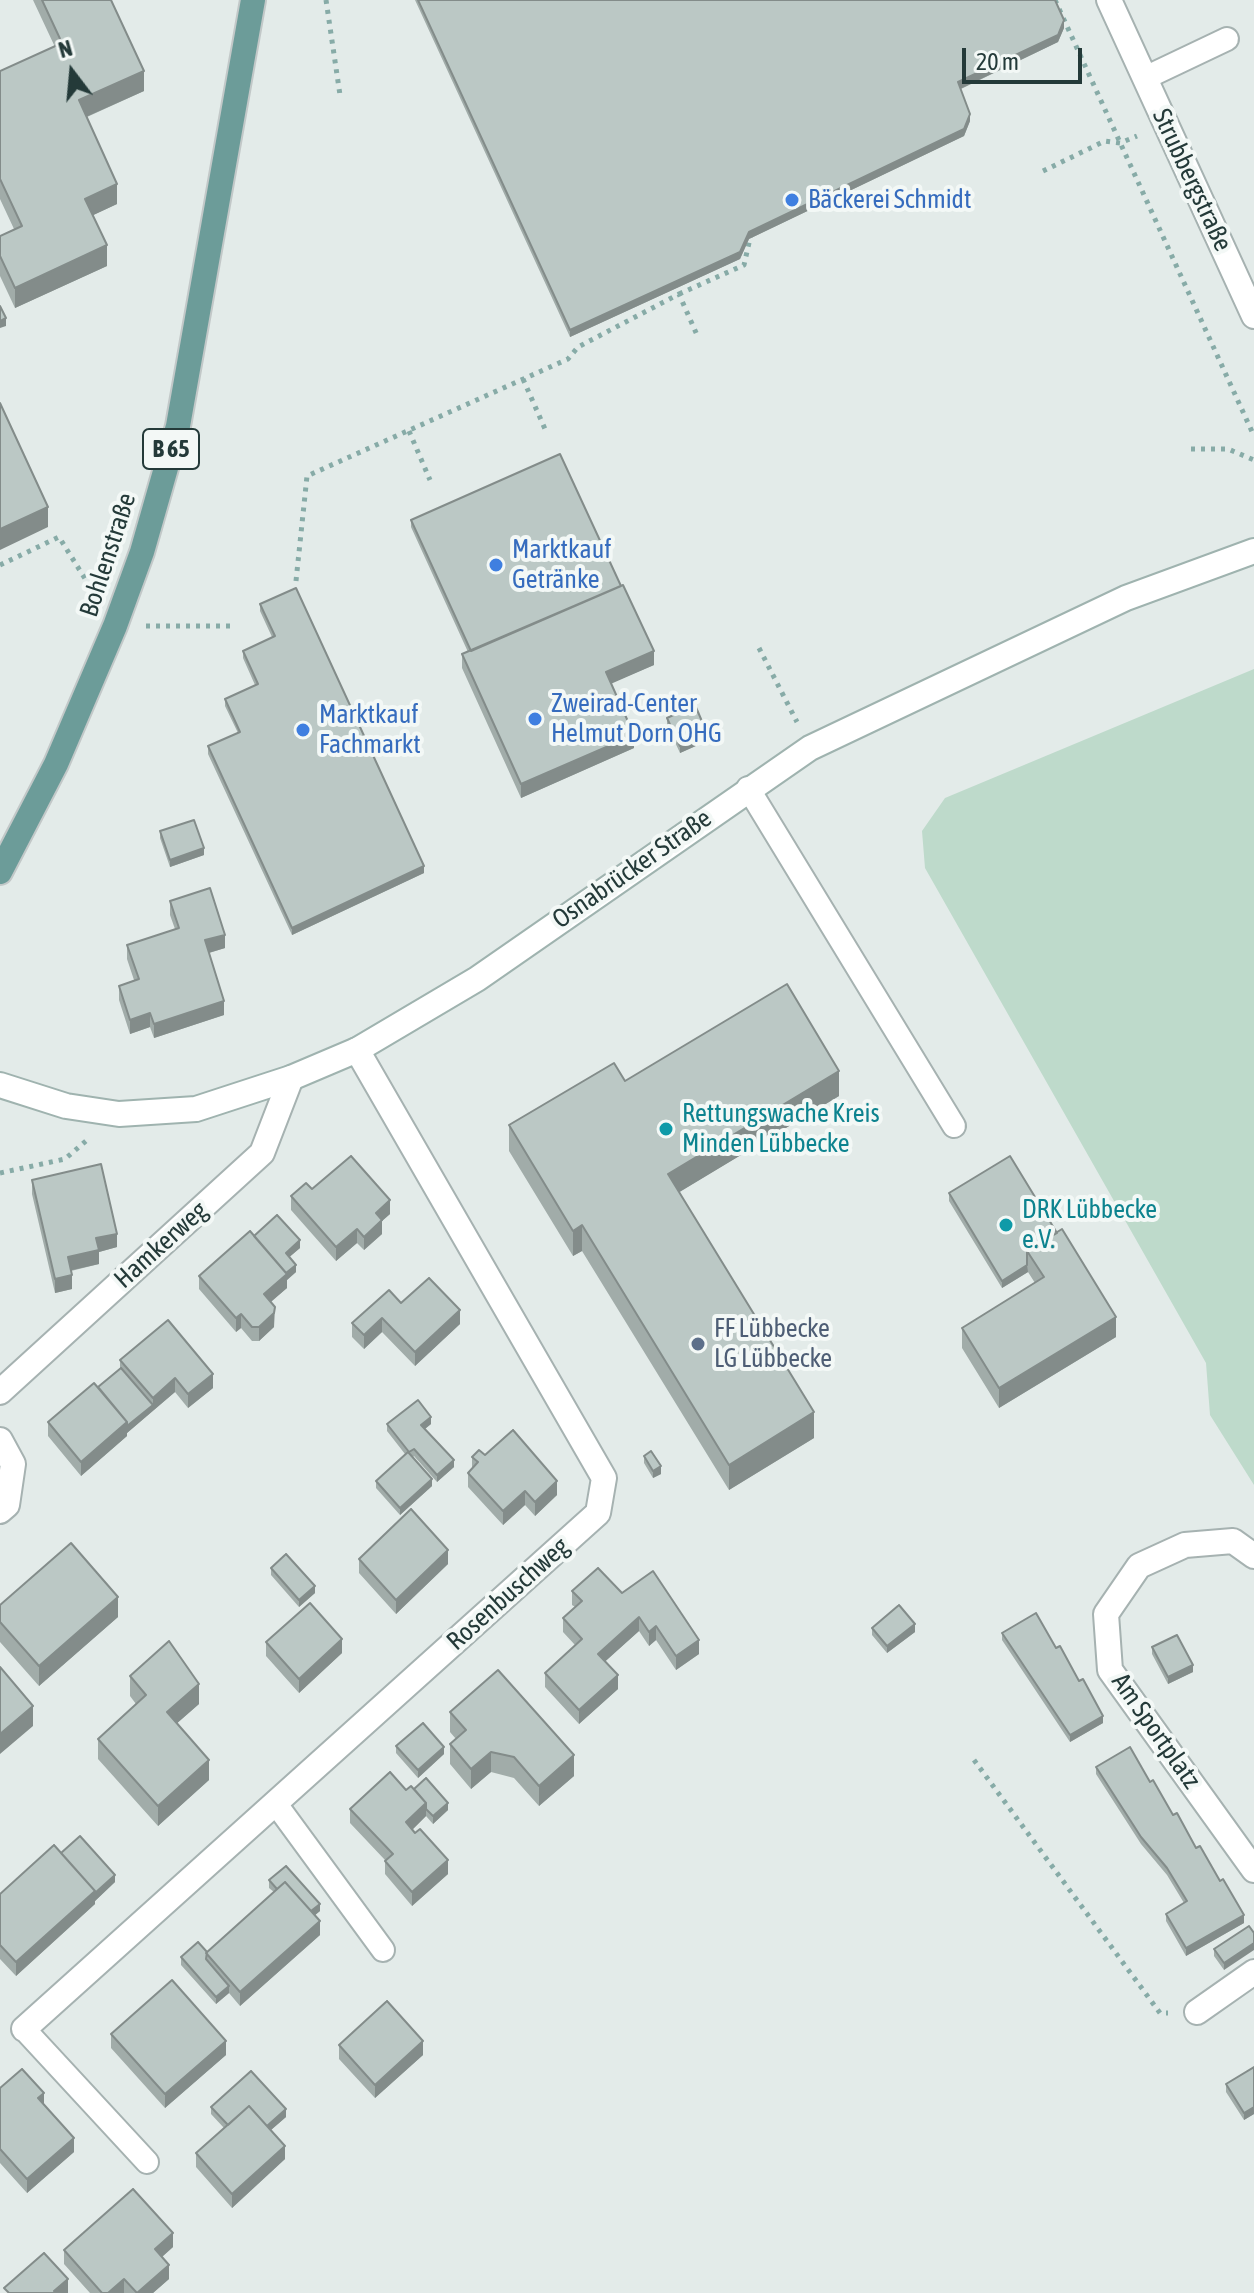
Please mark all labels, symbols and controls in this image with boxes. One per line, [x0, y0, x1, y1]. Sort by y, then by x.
north arrow [32, 32, 112, 112]
scale bar [966, 32, 1086, 82]
text: N [56, 35, 75, 63]
text: 20 m [976, 48, 1019, 75]
street label: Strubbergstraße [1146, 104, 1238, 256]
place label: Bäckerei Schmidt [808, 184, 971, 216]
marker: Bäckerei Schmidt [783, 191, 801, 209]
road number: B 65 [143, 429, 199, 469]
street label: Bohlenstraße [73, 489, 143, 621]
place label: Marktkauf Getränke [512, 534, 611, 596]
marker: Marktkauf Getränke [487, 556, 505, 574]
place label: Zweirad-Center Helmut Dorn OHG [551, 688, 722, 750]
place label: Marktkauf Fachmarkt [319, 699, 421, 760]
marker: Zweirad-Center Helmut Dorn OHG [526, 710, 544, 728]
marker: Marktkauf Fachmarkt [294, 721, 312, 739]
street label: Osnabrücker Straße [547, 803, 717, 935]
place label: Rettungswache Kreis Minden Lübbecke [682, 1098, 880, 1160]
marker: Rettungswache Kreis Minden Lübbecke [657, 1120, 675, 1138]
place label: DRK Lübbecke e.V. [1022, 1194, 1157, 1256]
street label: Hamkerweg [108, 1195, 214, 1295]
marker: DRK Lübbecke e.V. [997, 1216, 1015, 1234]
place label: FF Lübbecke LG Lübbecke [714, 1313, 832, 1374]
marker: FF Lübbecke LG Lübbecke [689, 1335, 707, 1353]
street label: Rosenbuschweg [441, 1531, 575, 1657]
street label: Am Sportplatz [1105, 1667, 1207, 1795]

